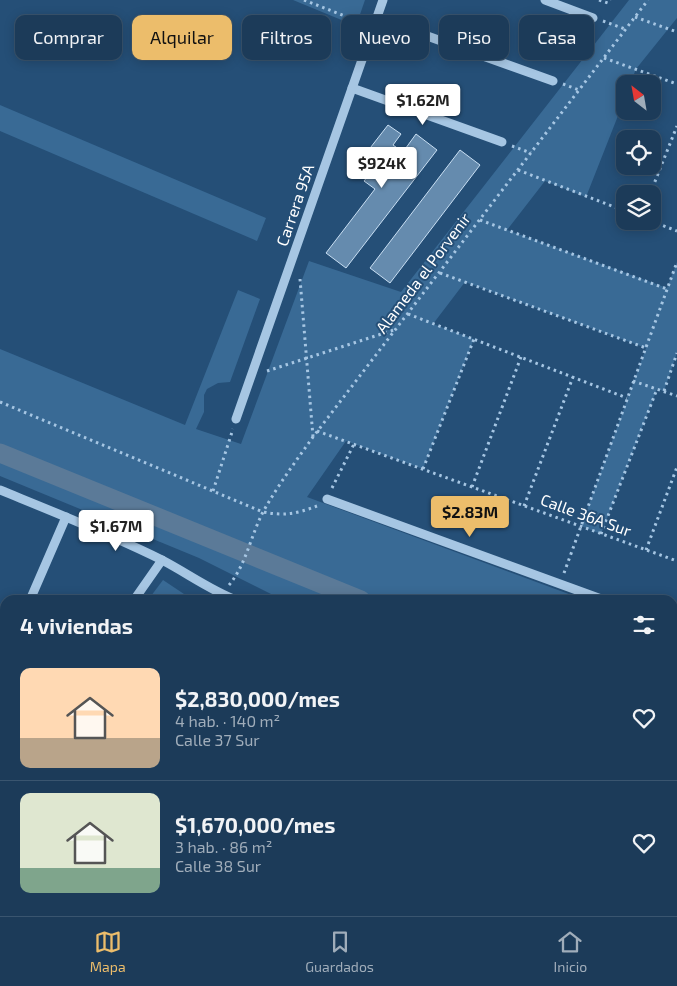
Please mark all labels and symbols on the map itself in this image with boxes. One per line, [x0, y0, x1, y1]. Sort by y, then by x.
north arrow [616, 75, 661, 120]
pin: $1.62M [382, 84, 464, 126]
pin: $924K [347, 146, 417, 189]
street label: Carrera 95A [272, 161, 317, 248]
street label: Alameda el Porvenir [371, 208, 474, 337]
street label: Calle 36A Sur [538, 489, 635, 540]
pin: $2.83M [429, 496, 511, 538]
pin: $1.67M [75, 510, 157, 552]

